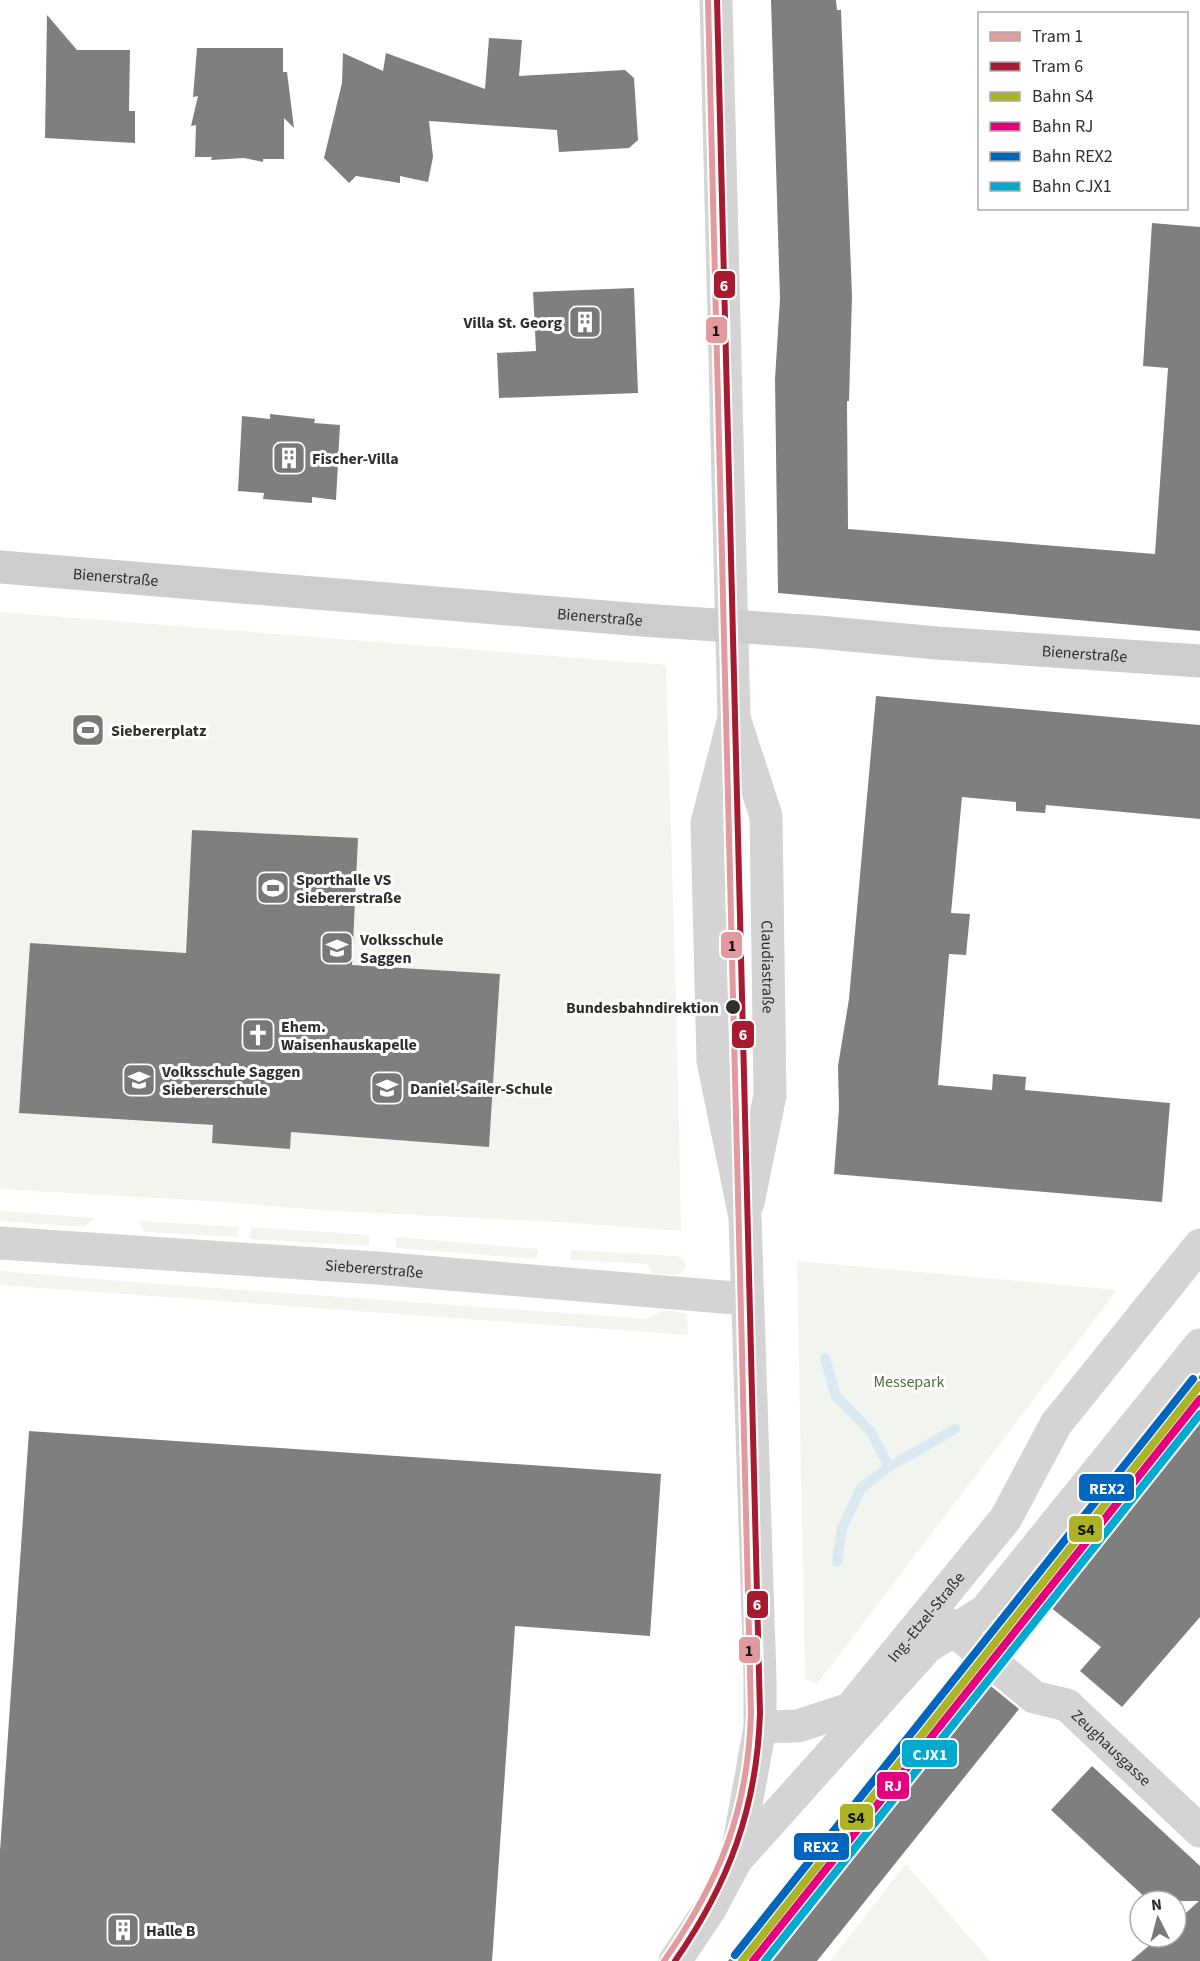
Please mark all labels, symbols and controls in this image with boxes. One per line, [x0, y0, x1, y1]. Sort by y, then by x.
legend [978, 12, 1188, 210]
text: Tram 1 [1032, 24, 1083, 49]
text: Tram 6 [1032, 54, 1083, 79]
text: Bahn S4 [1032, 84, 1094, 109]
text: Bahn RJ [1032, 114, 1093, 139]
text: Bahn REX2 [1032, 144, 1113, 169]
text: Bahn CJX1 [1032, 174, 1112, 199]
line badge: 6 [713, 270, 736, 299]
text: 6 [720, 275, 728, 297]
building icon: Villa St. Georg [567, 304, 603, 340]
place label: Villa St. Georg [462, 312, 562, 334]
line badge: 1 [705, 316, 728, 344]
text: 1 [712, 320, 720, 342]
building icon: Fischer-Villa [271, 440, 307, 476]
place label: Fischer-Villa [312, 448, 399, 470]
street label: Bienerstraße [72, 563, 159, 592]
street label: Bienerstraße [556, 603, 644, 632]
street label: Bienerstraße [1041, 640, 1128, 668]
sports icon: Siebererplatz [70, 712, 106, 748]
place label: Siebererplatz [111, 720, 206, 742]
place label: Sporthalle VS Siebererstraße [296, 869, 401, 909]
sports icon: Sporthalle VS Siebererstraße [255, 870, 291, 906]
street label: Claudiastraße [755, 920, 779, 1013]
place label: Volksschule Saggen [359, 929, 444, 969]
school or university icon: Volksschule Saggen [319, 930, 355, 966]
line badge: 1 [720, 931, 743, 959]
text: 1 [728, 935, 736, 957]
place label: Bundesbahndirektion [566, 997, 719, 1019]
marker: Bundesbahndirektion [724, 998, 742, 1016]
place label: Ehem. Waisenhauskapelle [281, 1016, 417, 1056]
church icon: Ehem. Waisenhauskapelle [240, 1017, 276, 1053]
line badge: 6 [731, 1020, 755, 1049]
text: 6 [739, 1024, 747, 1046]
place label: Volksschule Saggen Siebererschule [161, 1061, 300, 1101]
school or university icon: Volksschule Saggen Siebererschule [121, 1062, 157, 1098]
school or university icon: Daniel-Sailer-Schule [369, 1070, 405, 1106]
place label: Daniel-Sailer-Schule [410, 1078, 553, 1100]
street label: Siebererstraße [324, 1255, 424, 1284]
park label: Messepark [873, 1371, 945, 1393]
line badge: REX2 [1078, 1473, 1135, 1502]
text: REX2 [1089, 1478, 1125, 1500]
line badge: S4 [1068, 1515, 1103, 1543]
text: S4 [1077, 1519, 1095, 1541]
street label: Ing.-Etzel-Straße [883, 1567, 970, 1667]
line badge: 6 [746, 1590, 769, 1619]
text: 6 [753, 1594, 761, 1616]
line badge: 1 [738, 1636, 761, 1664]
text: 1 [745, 1640, 753, 1662]
street label: Zeughausgasse [1066, 1705, 1156, 1791]
line badge: CJX1 [901, 1739, 958, 1768]
text: CJX1 [913, 1744, 947, 1766]
line badge: RJ [876, 1771, 910, 1800]
text: RJ [884, 1775, 902, 1797]
line badge: S4 [839, 1803, 874, 1831]
text: S4 [847, 1807, 865, 1829]
line badge: REX2 [793, 1832, 850, 1861]
text: REX2 [803, 1836, 839, 1858]
north arrow [1128, 1889, 1188, 1949]
text: N [1150, 1894, 1163, 1917]
building icon: Halle B [105, 1912, 141, 1948]
place label: Halle B [146, 1920, 196, 1942]

